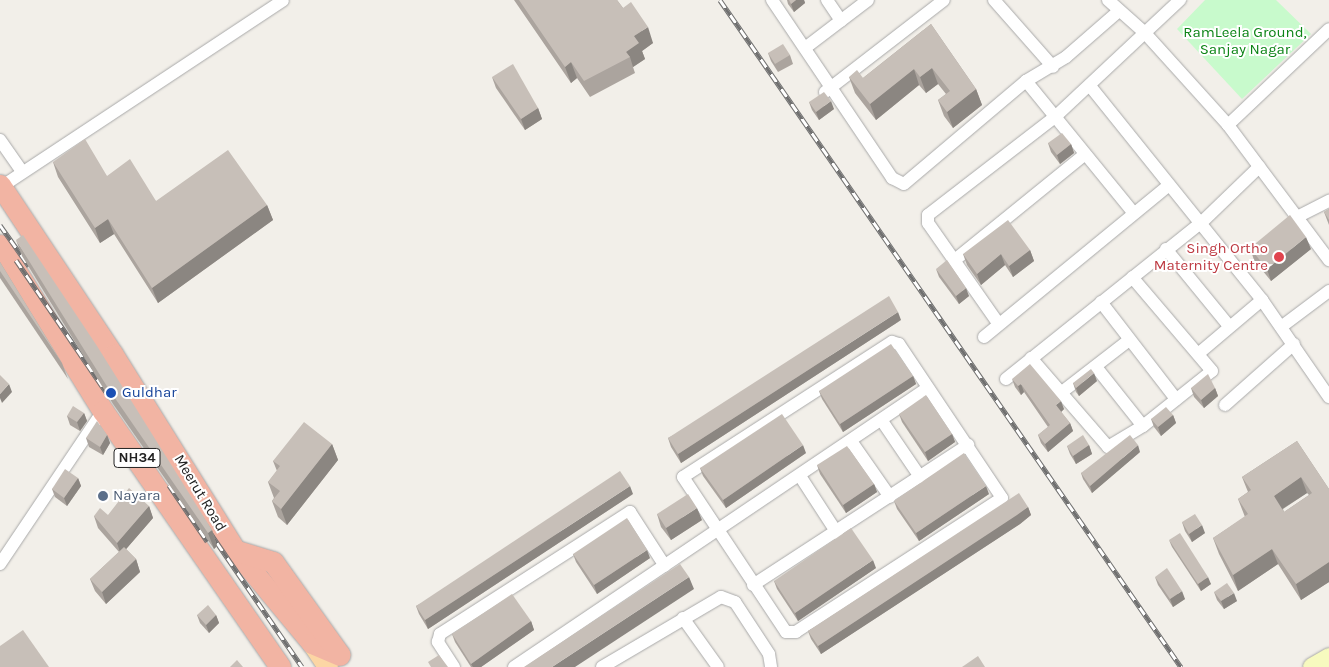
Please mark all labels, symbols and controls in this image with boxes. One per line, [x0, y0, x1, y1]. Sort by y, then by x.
park label: RamLeela Ground, Sanjay Nagar [1183, 23, 1307, 58]
place label: Singh Ortho Maternity Centre [1154, 239, 1268, 274]
marker: Singh Ortho Maternity Centre [1272, 250, 1286, 264]
place label: Guldhar [122, 384, 177, 402]
marker: Guldhar [104, 386, 118, 400]
road number: NH34 [113, 446, 161, 469]
street label: Meerut Road [170, 451, 230, 535]
place label: Nayara [113, 487, 160, 505]
marker: Nayara [97, 490, 109, 502]

